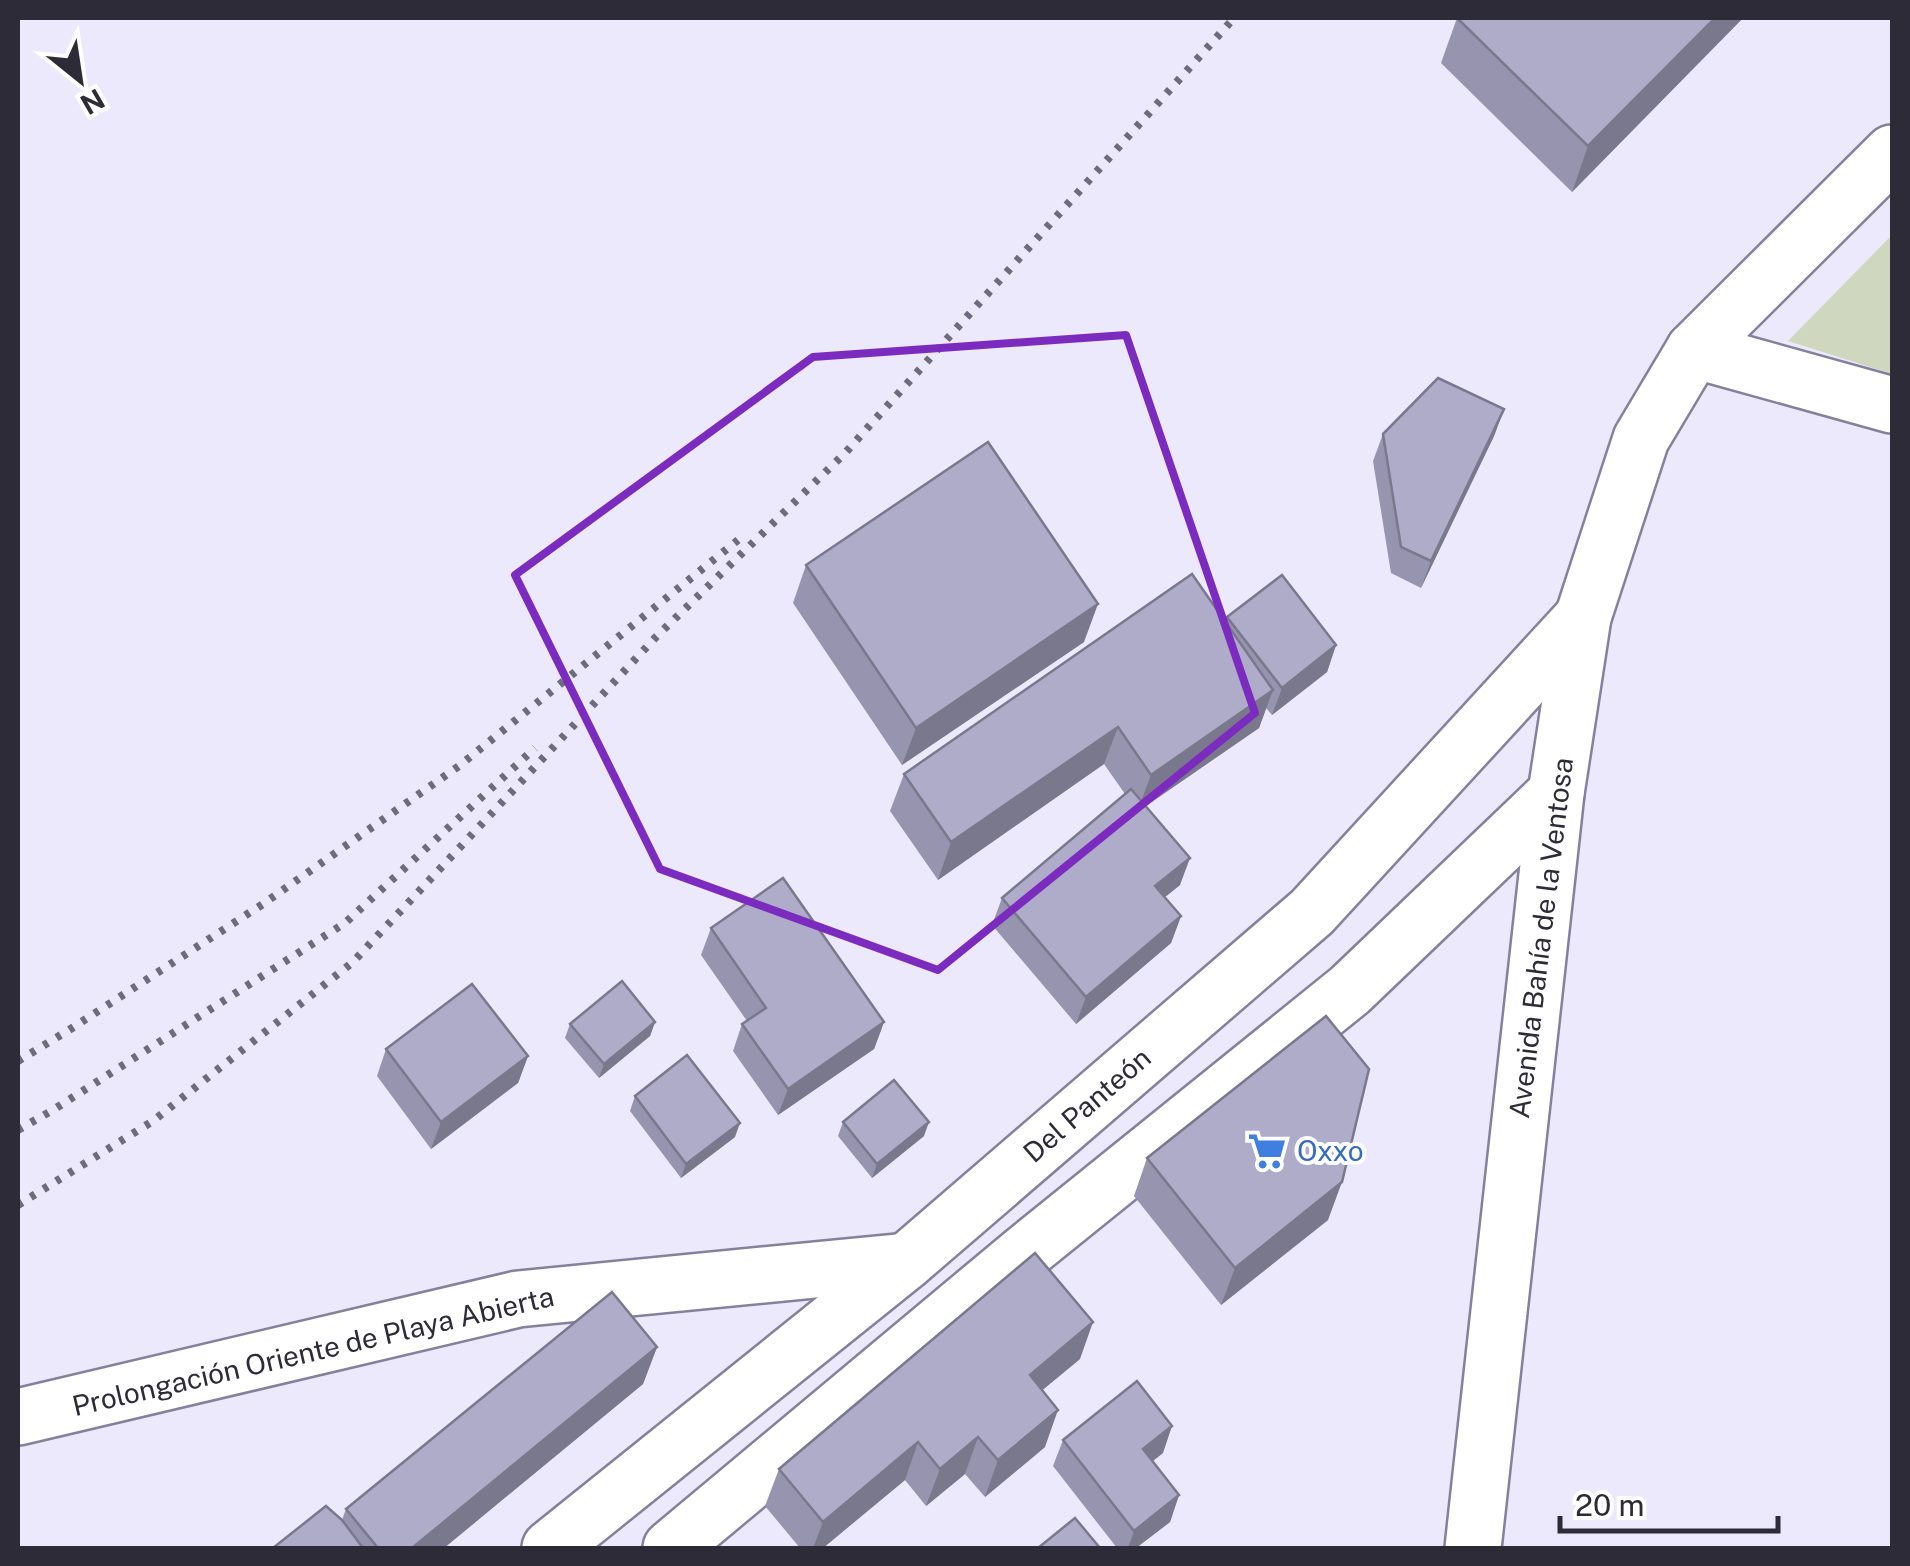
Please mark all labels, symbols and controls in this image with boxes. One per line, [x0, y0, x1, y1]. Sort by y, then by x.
north arrow [30, 30, 130, 130]
text: N [75, 82, 110, 122]
street label: Avenida Bahía de la Ventosa [1502, 756, 1579, 1120]
street label: Del Panteón [1016, 1040, 1157, 1169]
supermarket icon: Oxxo [1246, 1130, 1288, 1172]
place label: Oxxo [1297, 1134, 1364, 1167]
street label: Prolongación Oriente de Playa Abierta [69, 1279, 557, 1422]
scale bar [1560, 1471, 1778, 1533]
text: 20 m [1575, 1487, 1644, 1523]

